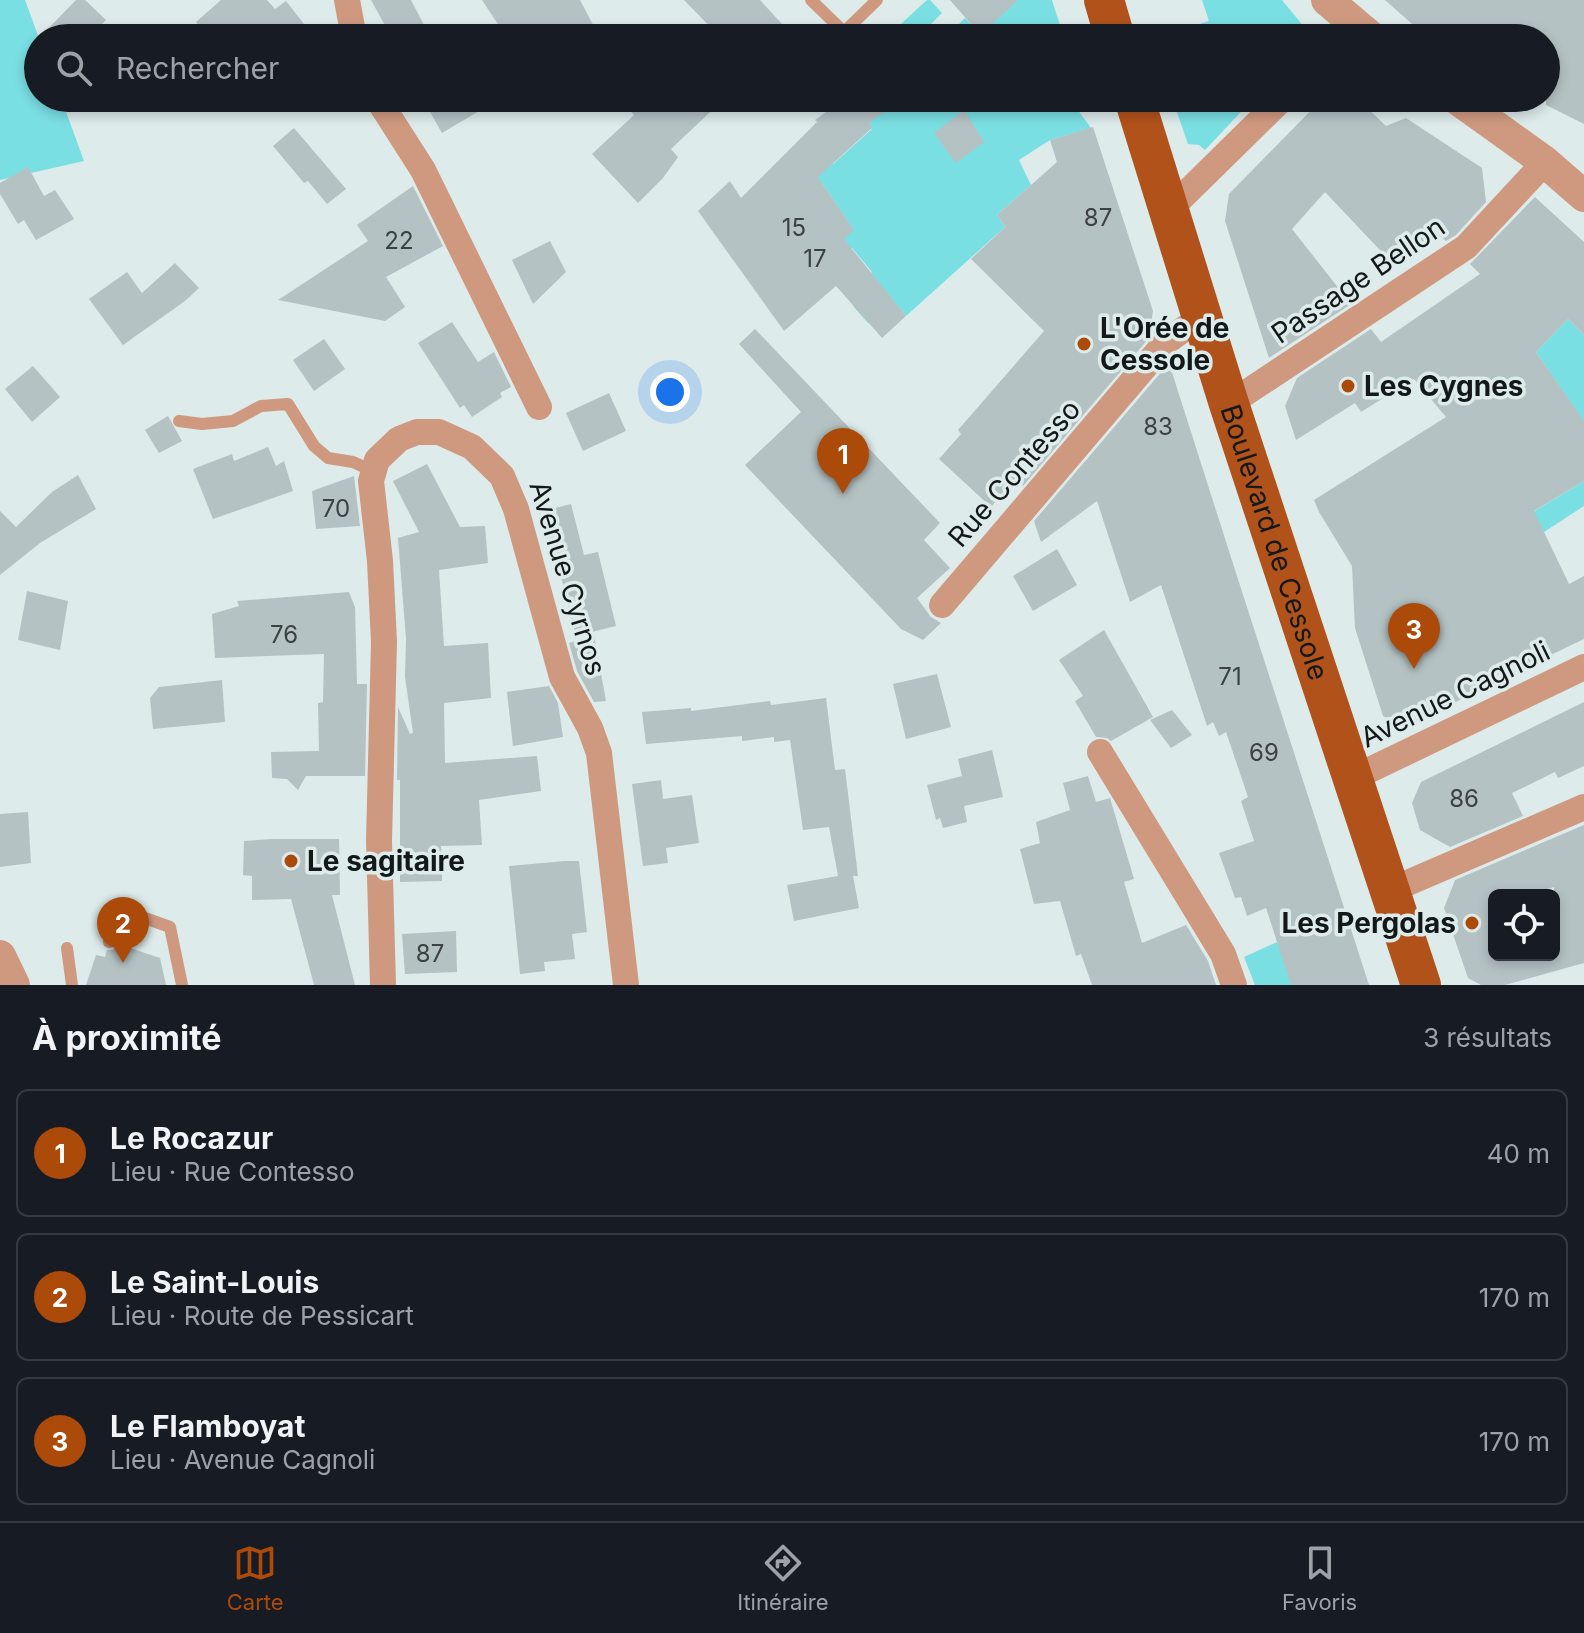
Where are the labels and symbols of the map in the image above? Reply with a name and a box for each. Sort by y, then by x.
house number: 87 [1084,203,1112,232]
street label: Passage Bellon [1265,209,1451,351]
house number: 15 [782,213,806,242]
house number: 22 [384,226,414,255]
house number: 17 [803,244,827,273]
place label: L'Orée de Cessole [1100,311,1229,377]
marker: L'Orée de Cessole [1075,335,1093,353]
place label: Les Cygnes [1364,369,1524,403]
your location [650,372,690,412]
marker: Les Cygnes [1339,377,1357,395]
street label: Rue Contesso [941,392,1087,554]
street label: Boulevard de Cessole [1213,400,1336,684]
house number: 83 [1143,412,1173,441]
pin: 1 [817,428,869,494]
street label: Avenue Cyrnos [522,477,614,679]
house number: 70 [322,494,350,523]
pin: 3 [1388,603,1440,669]
house number: 76 [270,620,298,649]
street label: Avenue Cagnoli [1355,633,1555,755]
house number: 71 [1218,662,1242,691]
house number: 69 [1249,738,1279,767]
house number: 86 [1449,784,1479,813]
place label: Le sagitaire [307,844,465,878]
marker: Le sagitaire [282,852,300,870]
pin: 2 [97,897,149,963]
place label: Les Pergolas [1281,906,1456,940]
marker: Les Pergolas [1463,914,1481,932]
house number: 87 [416,939,444,968]

